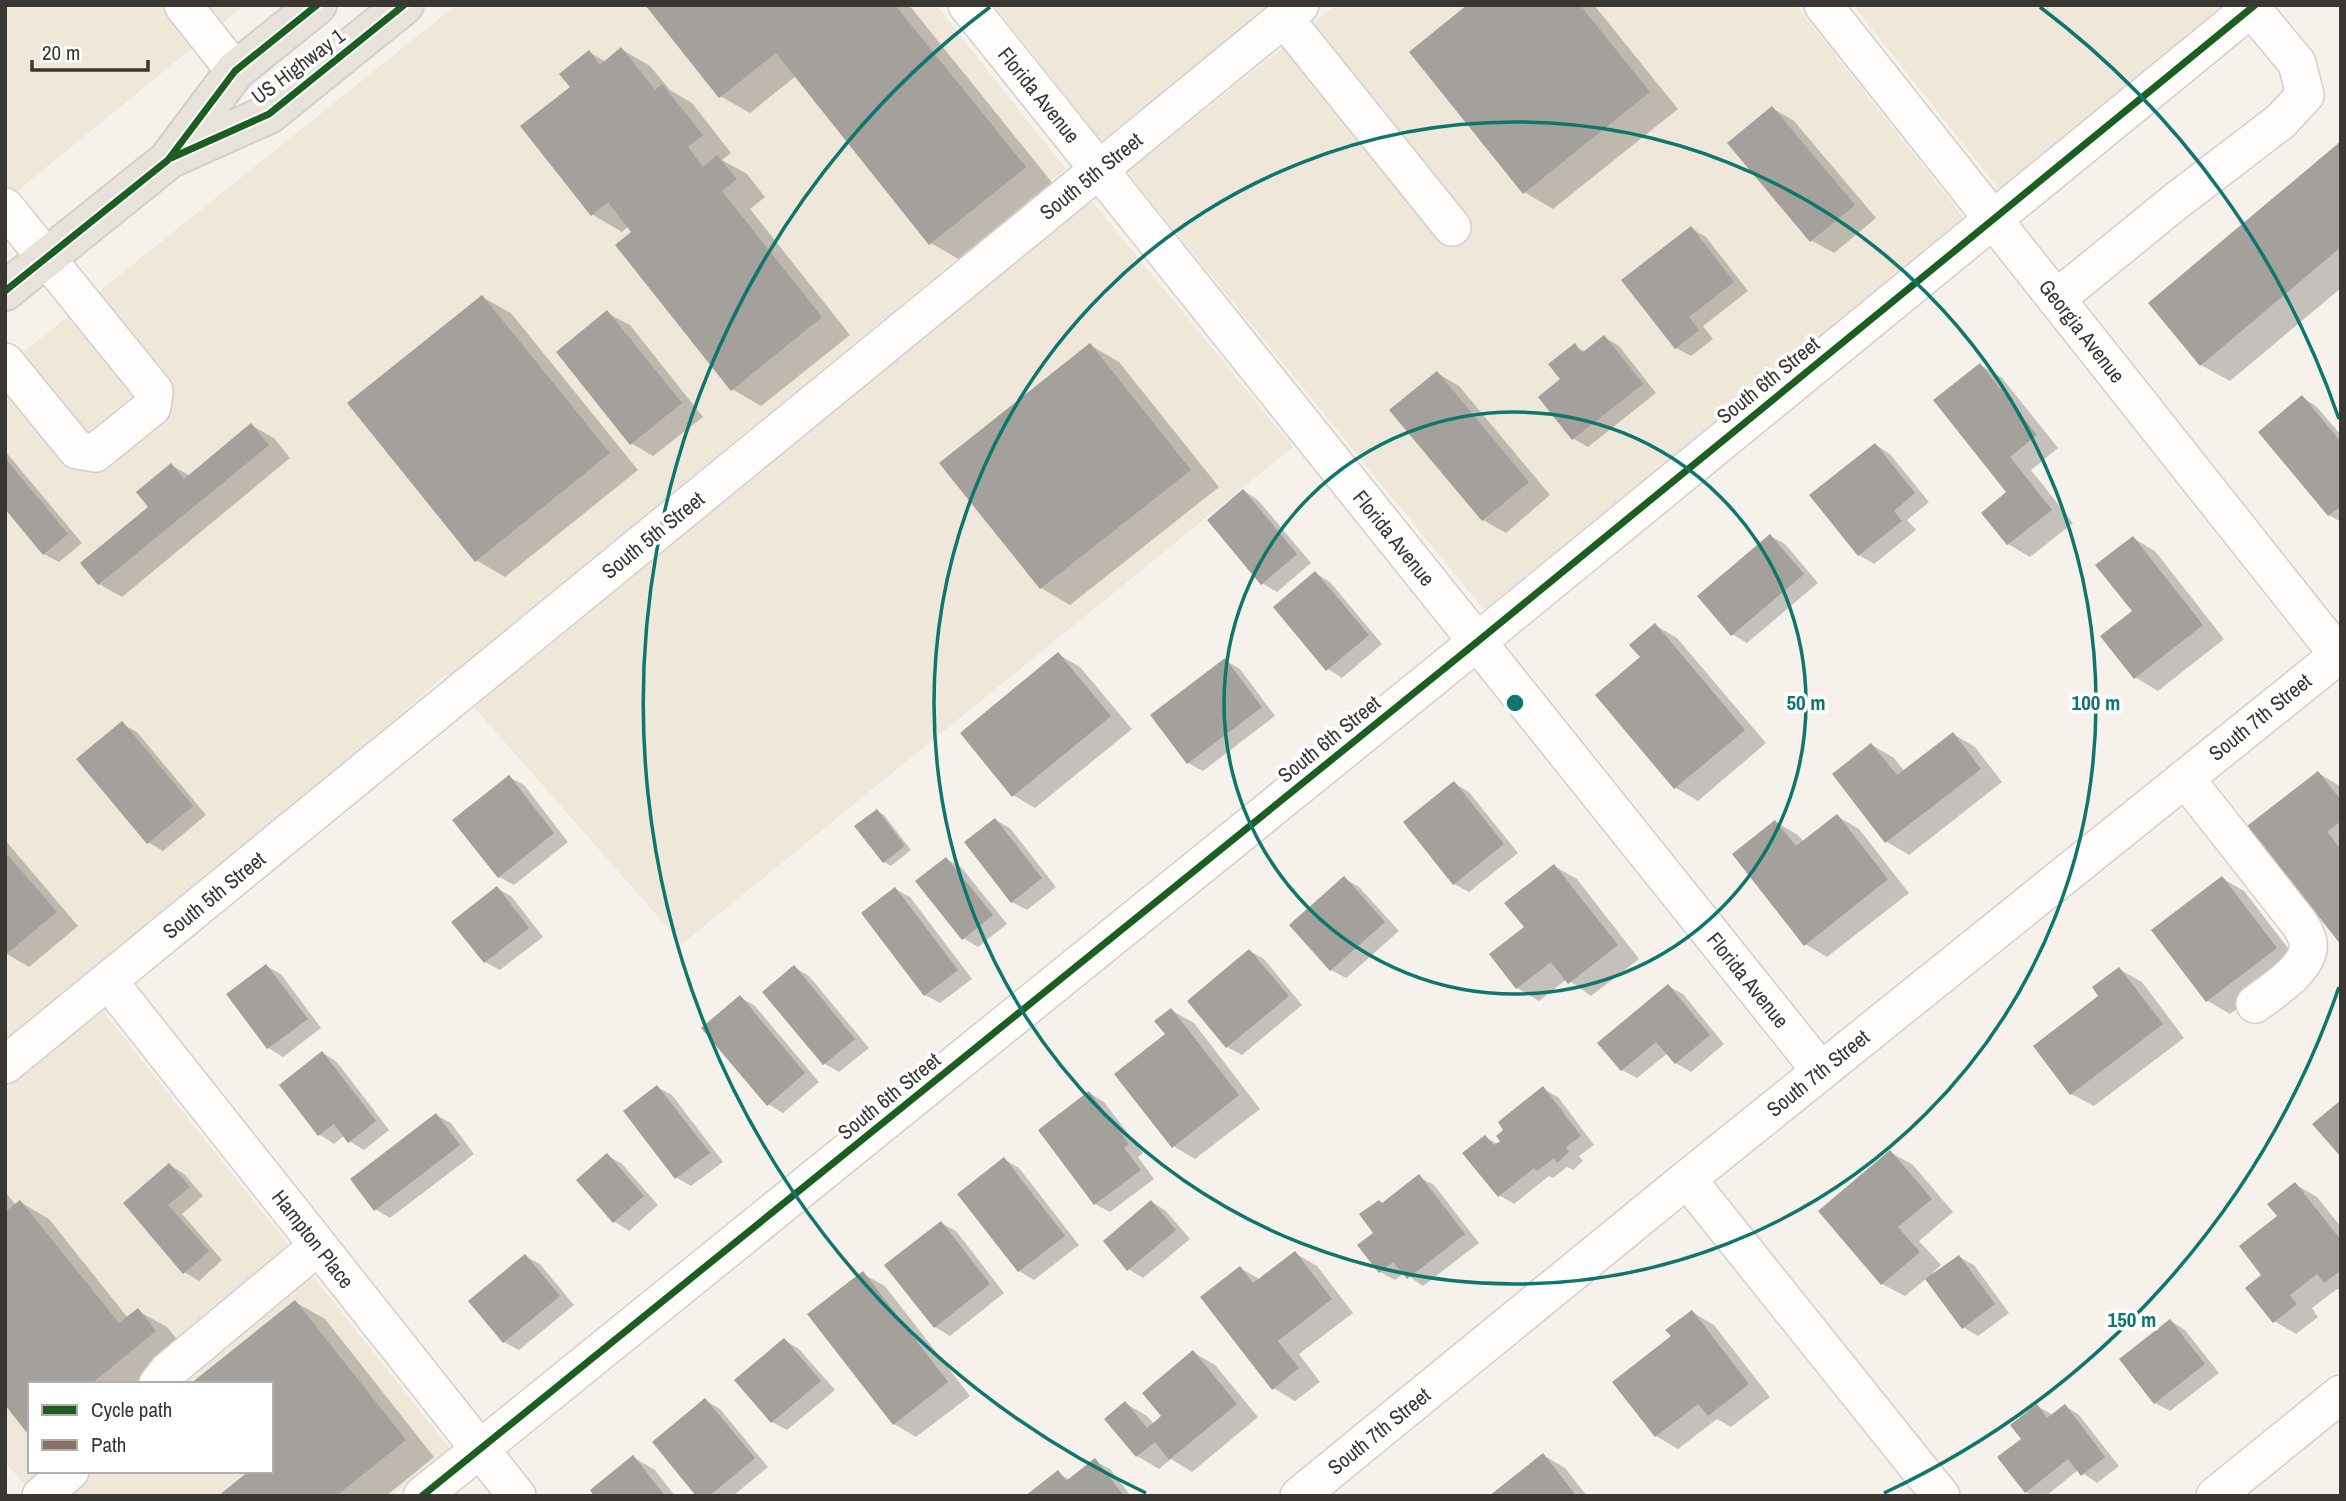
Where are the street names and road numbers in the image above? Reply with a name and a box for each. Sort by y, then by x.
street label: US Highway 1 [245,21,351,111]
street label: Florida Avenue [991,41,1087,149]
street label: South 5th Street [1034,125,1149,226]
street label: Georgia Avenue [2032,273,2132,389]
street label: South 6th Street [1711,329,1826,430]
street label: South 5th Street [596,484,711,585]
street label: Florida Avenue [1346,484,1442,592]
street label: South 7th Street [2203,666,2318,767]
street label: South 6th Street [1272,688,1387,789]
street label: South 5th Street [157,844,272,945]
street label: Florida Avenue [1700,926,1796,1034]
street label: South 7th Street [1761,1022,1876,1123]
street label: South 6th Street [832,1045,947,1146]
street label: Hampton Place [265,1184,361,1294]
street label: South 7th Street [1322,1380,1437,1481]

